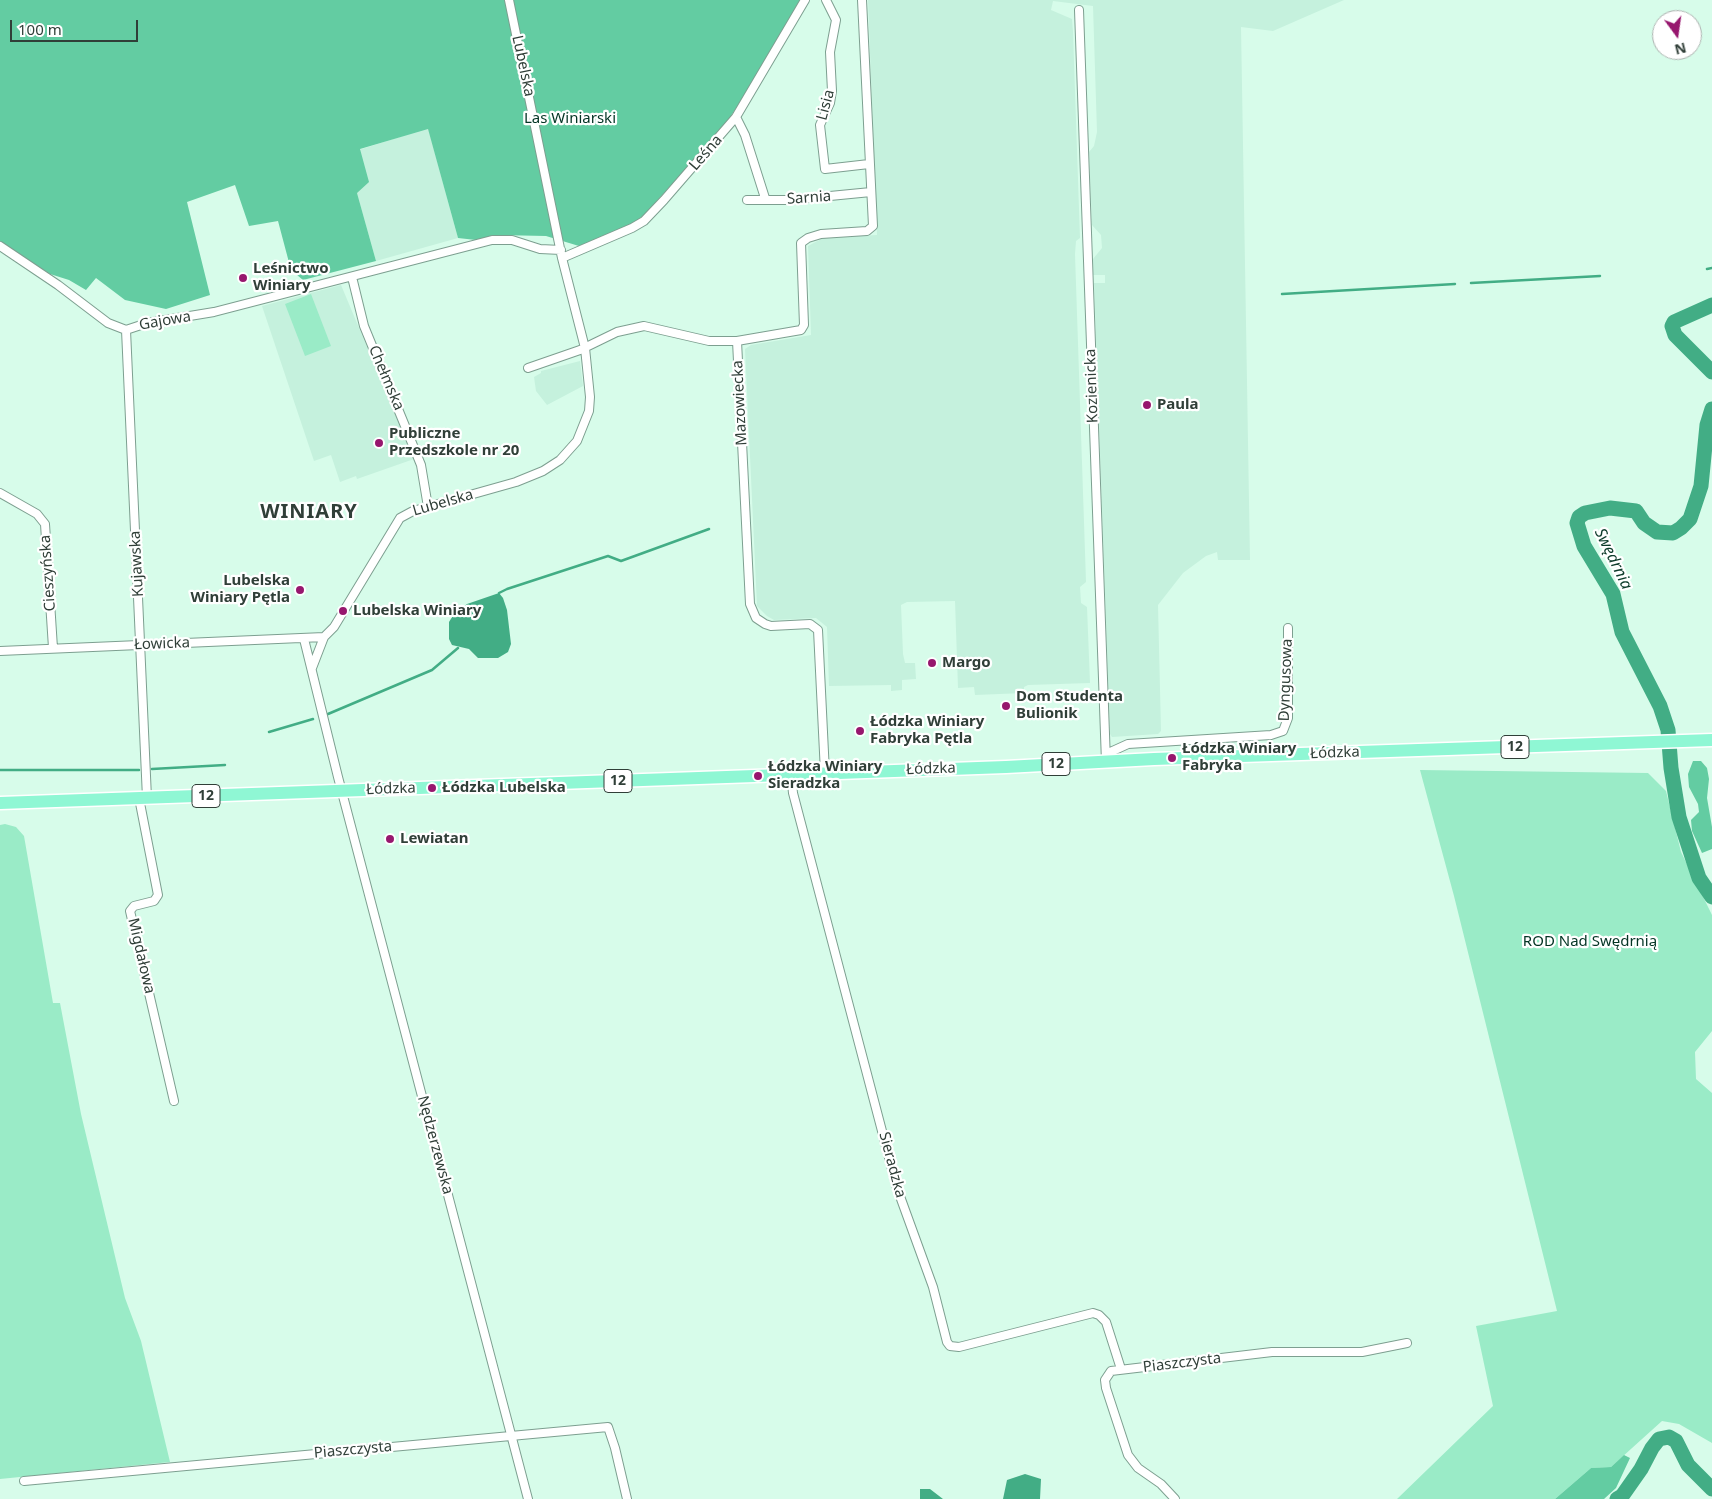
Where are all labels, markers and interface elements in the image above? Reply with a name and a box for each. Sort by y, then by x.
scale bar [12,10,140,42]
north arrow [1652,10,1702,60]
text: 100 m [18,19,62,39]
street label: Lubelska [508,34,538,98]
text: N [1673,38,1688,60]
street label: Lisia [813,88,839,122]
park label: Las Winiarski [524,110,616,128]
street label: Leśna [686,132,726,174]
street label: Sarnia [786,187,832,209]
place label: Leśnictwo Winiary [253,260,329,295]
marker: Leśnictwo Winiary [237,272,249,284]
street label: Gajowa [138,308,192,334]
street label: Chełmska [364,343,408,413]
street label: Kozienicka [1082,349,1102,423]
street label: Mazowiecka [729,360,751,446]
place label: Paula [1157,396,1199,414]
marker: Paula [1141,399,1153,411]
place label: Publiczne Przedszkole nr 20 [389,425,519,460]
marker: Publiczne Przedszkole nr 20 [373,437,385,449]
street label: Lubelska [411,486,475,520]
district label: WINIARY [259,500,359,524]
water label: Swędrnia [1590,525,1636,593]
street label: Kujawska [126,530,148,598]
street label: Cieszyńska [36,534,60,612]
place label: Lubelska Winiary Pętla [190,572,290,607]
marker: Lubelska Winiary Pętla [294,584,306,596]
place label: Lubelska Winiary [353,602,481,620]
marker: Lubelska Winiary [337,605,349,617]
street label: Łowicka [134,634,190,654]
street label: Dyngusowa [1276,638,1296,722]
place label: Margo [942,654,991,672]
marker: Margo [926,657,938,669]
place label: Dom Studenta Bulionik [1016,688,1123,723]
marker: Dom Studenta Bulionik [1000,700,1012,712]
place label: Łódzka Winiary Fabryka Pętla [870,713,984,748]
marker: Łódzka Winiary Fabryka Pętla [854,725,866,737]
road number: 12 [1501,736,1529,759]
place label: Łódzka Winiary Fabryka [1182,740,1296,775]
street label: Łódzka [1310,743,1360,763]
road number: 12 [1042,752,1070,776]
marker: Łódzka Winiary Fabryka [1166,752,1178,764]
place label: Łódzka Winiary Sieradzka [768,758,882,793]
street label: Łódzka [906,759,956,779]
road number: 12 [604,769,632,792]
marker: Łódzka Winiary Sieradzka [752,770,764,782]
street label: Łódzka [366,779,416,799]
place label: Łódzka Lubelska [442,779,566,797]
marker: Łódzka Lubelska [426,782,438,794]
road number: 12 [192,784,220,808]
place label: Lewiatan [400,830,469,848]
marker: Lewiatan [384,833,396,845]
street label: Migdałowa [124,916,158,996]
park label: ROD Nad Swędrnią [1523,933,1657,951]
street label: Nędzerzewska [413,1094,457,1196]
street label: Sieradzka [875,1130,909,1200]
street label: Piaszczysta [1142,1349,1222,1377]
street label: Piaszczysta [313,1438,393,1462]

